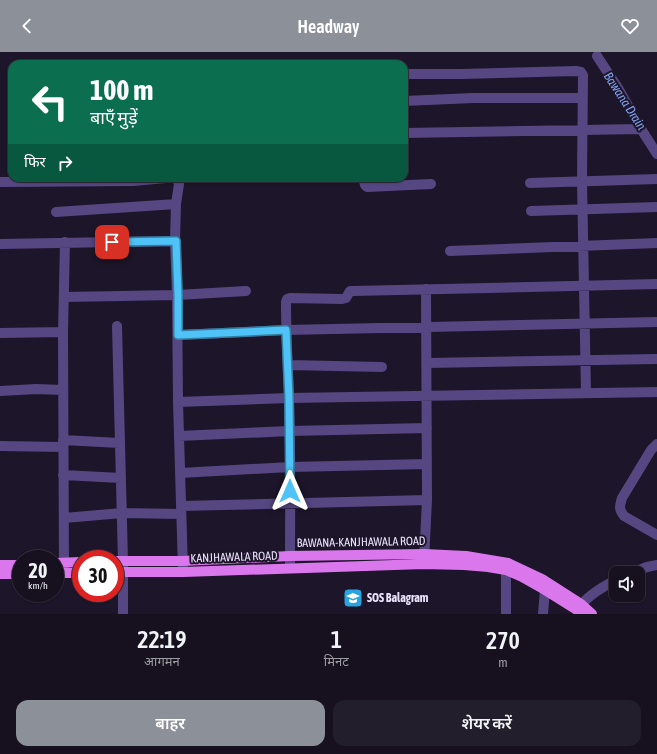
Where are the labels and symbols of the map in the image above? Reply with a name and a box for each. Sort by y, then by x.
water label: Bawana Drain [601,69,650,133]
pin [95,225,129,259]
position arrow [269,470,311,512]
street label: BAWANA-KANJHAWALA ROAD [296,534,426,550]
street label: KANJHAWALA ROAD [190,548,278,566]
speed limit sign: 30 [72,550,124,602]
school or university icon: SOS Balagram [342,587,364,609]
place label: SOS Balagram [367,591,429,605]

